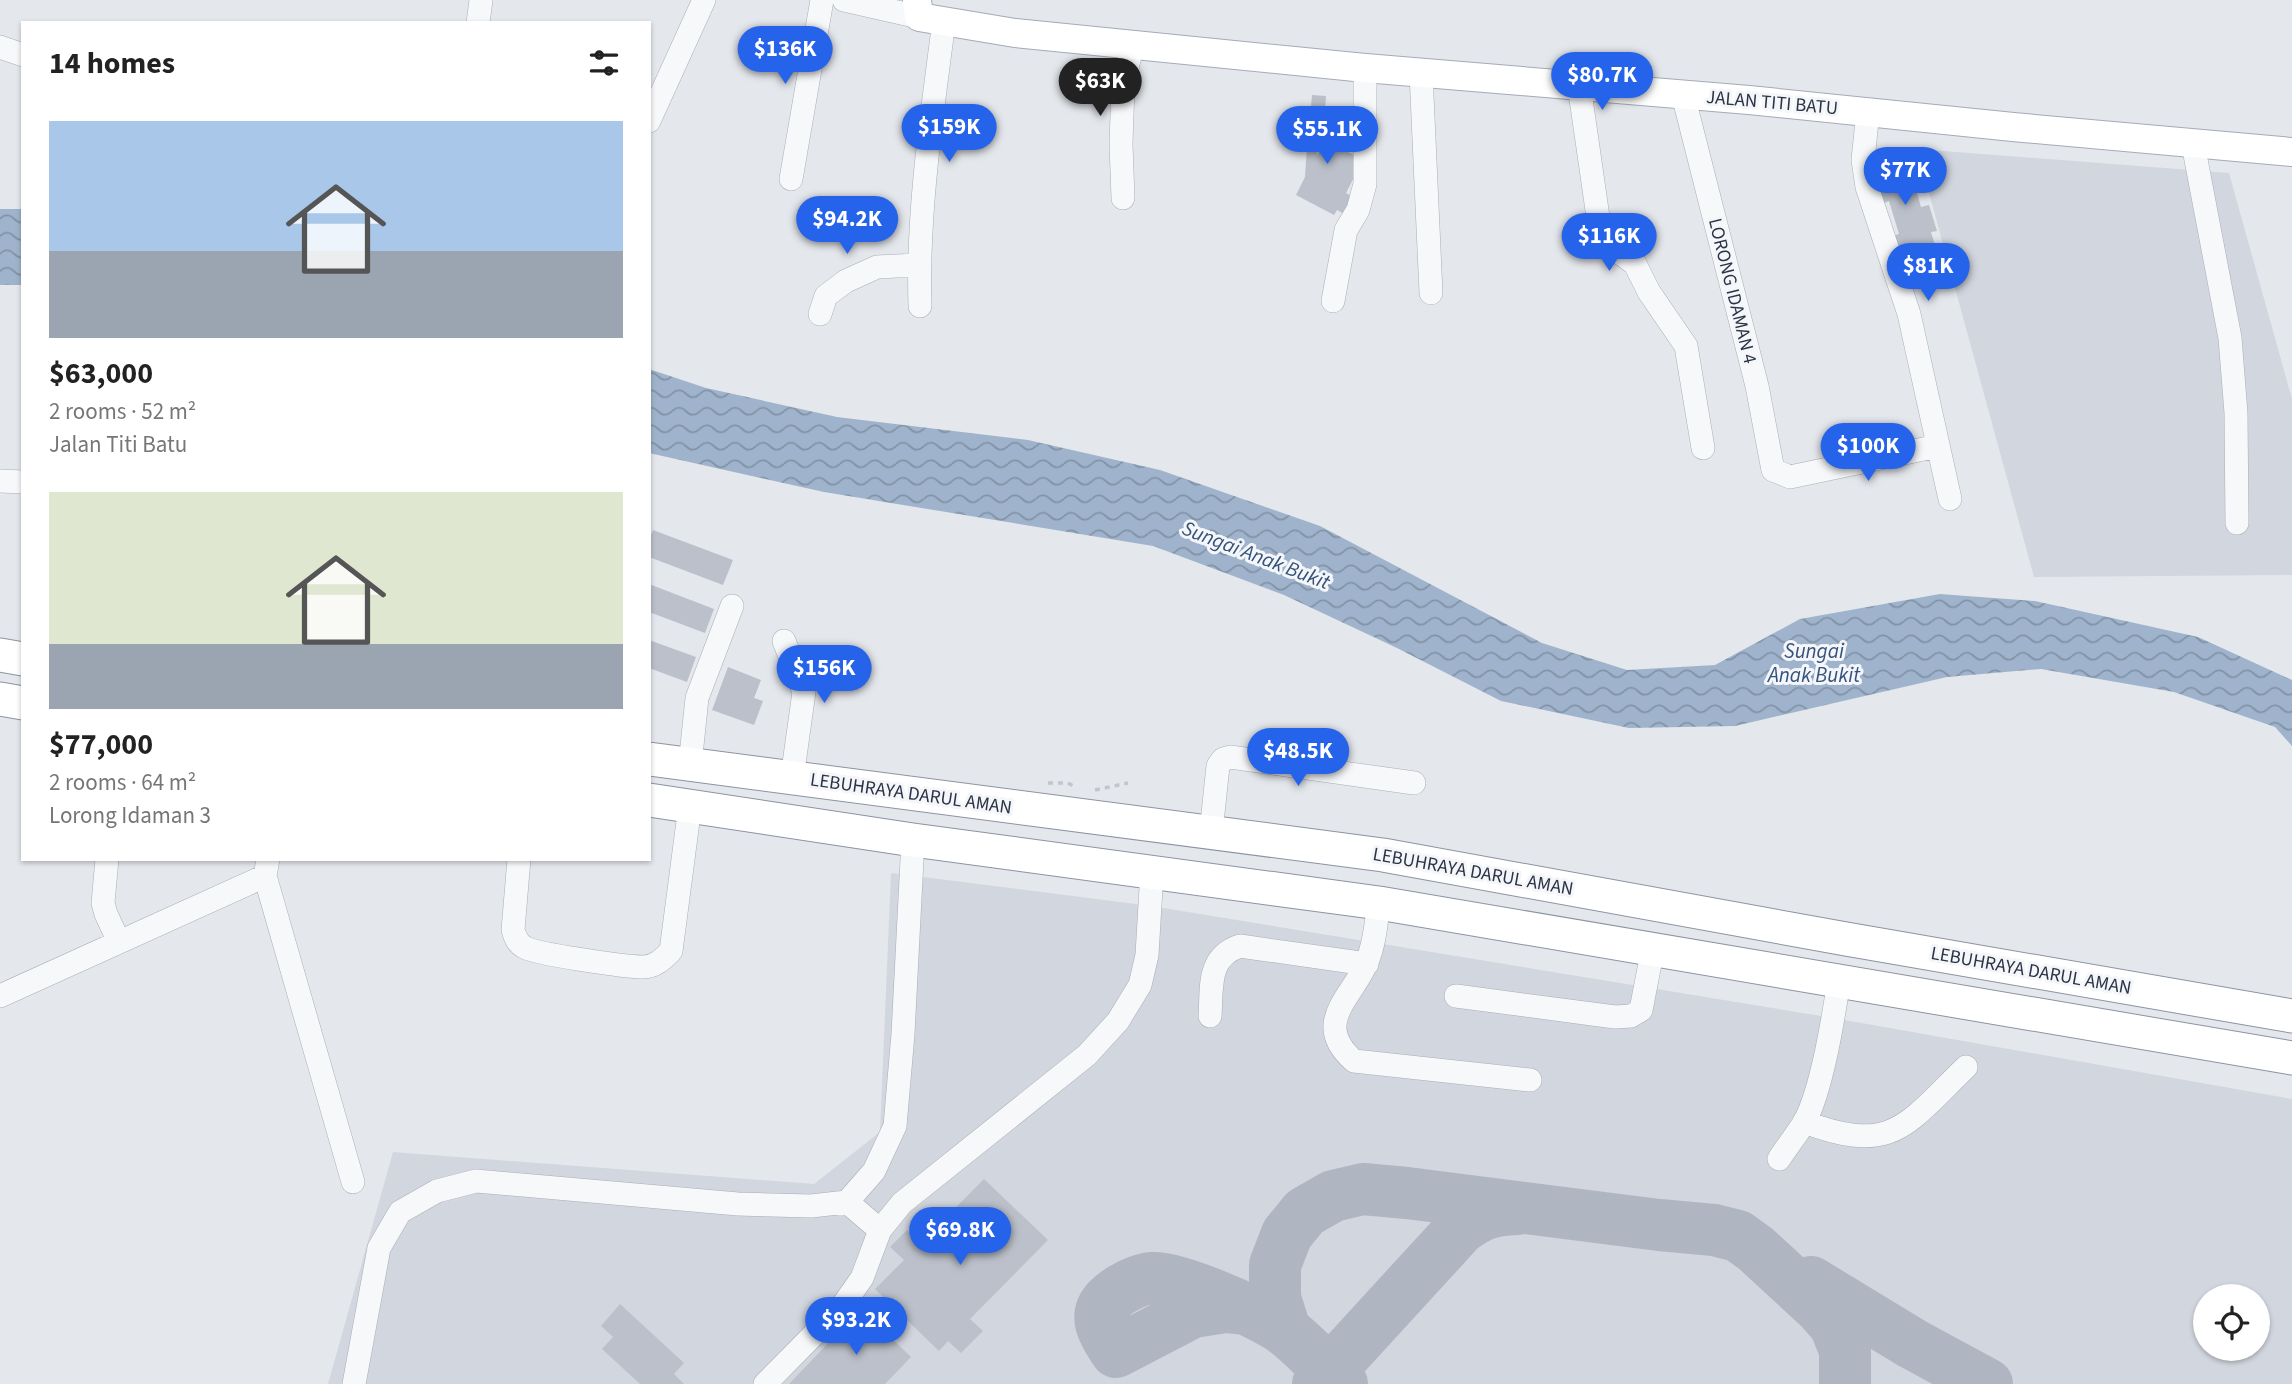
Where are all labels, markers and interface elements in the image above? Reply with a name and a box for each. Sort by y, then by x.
pin: $136K [736,27,834,86]
text: $136K [754,32,816,65]
text: 14 homes [49,42,175,85]
icon: filters [585,44,623,82]
pin: $80.7K [1545,52,1659,112]
pin: $63K [1059,58,1141,118]
text: $80.7K [1567,58,1637,91]
text: $63K [1075,64,1125,97]
street label: JALAN TITI BATU [1705,84,1839,122]
pin: $159K [900,104,998,164]
pin: $55.1K [1270,106,1384,166]
text: $159K [918,110,980,143]
text: $55.1K [1292,112,1362,145]
pin: $77K [1864,148,1946,207]
text: $77K [1880,153,1930,186]
icon: home [273,166,399,292]
pin: $94.2K [790,196,904,256]
text: $94.2K [812,202,882,235]
pin: $116K [1560,214,1658,273]
street label: LORONG IDAMAN 4 [1701,215,1763,367]
text: $116K [1578,219,1640,252]
pin: $81K [1887,244,1969,303]
text: $81K [1903,249,1953,282]
text: $63,000 [49,352,153,395]
text: 2 rooms · 52 m² [49,395,196,428]
pin: $100K [1819,424,1917,483]
text: Jalan Titi Batu [49,428,187,461]
text: $100K [1837,429,1899,462]
water label: Sungai Anak Bukit [1178,513,1335,597]
icon: home [273,537,399,663]
water label: Sungai Anak Bukit [1766,636,1861,690]
pin: $156K [775,646,873,705]
text: $156K [793,651,855,684]
text: $77,000 [49,723,153,766]
pin: $48.5K [1241,728,1355,788]
text: $48.5K [1263,734,1333,767]
text: 2 rooms · 64 m² [49,766,196,799]
street label: LEBUHRAYA DARUL AMAN [808,766,1014,822]
text: Lorong Idaman 3 [49,799,211,832]
street label: LEBUHRAYA DARUL AMAN [1370,841,1576,903]
street label: LEBUHRAYA DARUL AMAN [1928,940,2134,1002]
pin: $69.8K [903,1208,1017,1267]
text: $69.8K [925,1213,995,1246]
map controls [2193,1284,2270,1361]
button: locate [2193,1284,2270,1361]
pin: $93.2K [799,1298,913,1357]
text: $93.2K [821,1303,891,1336]

